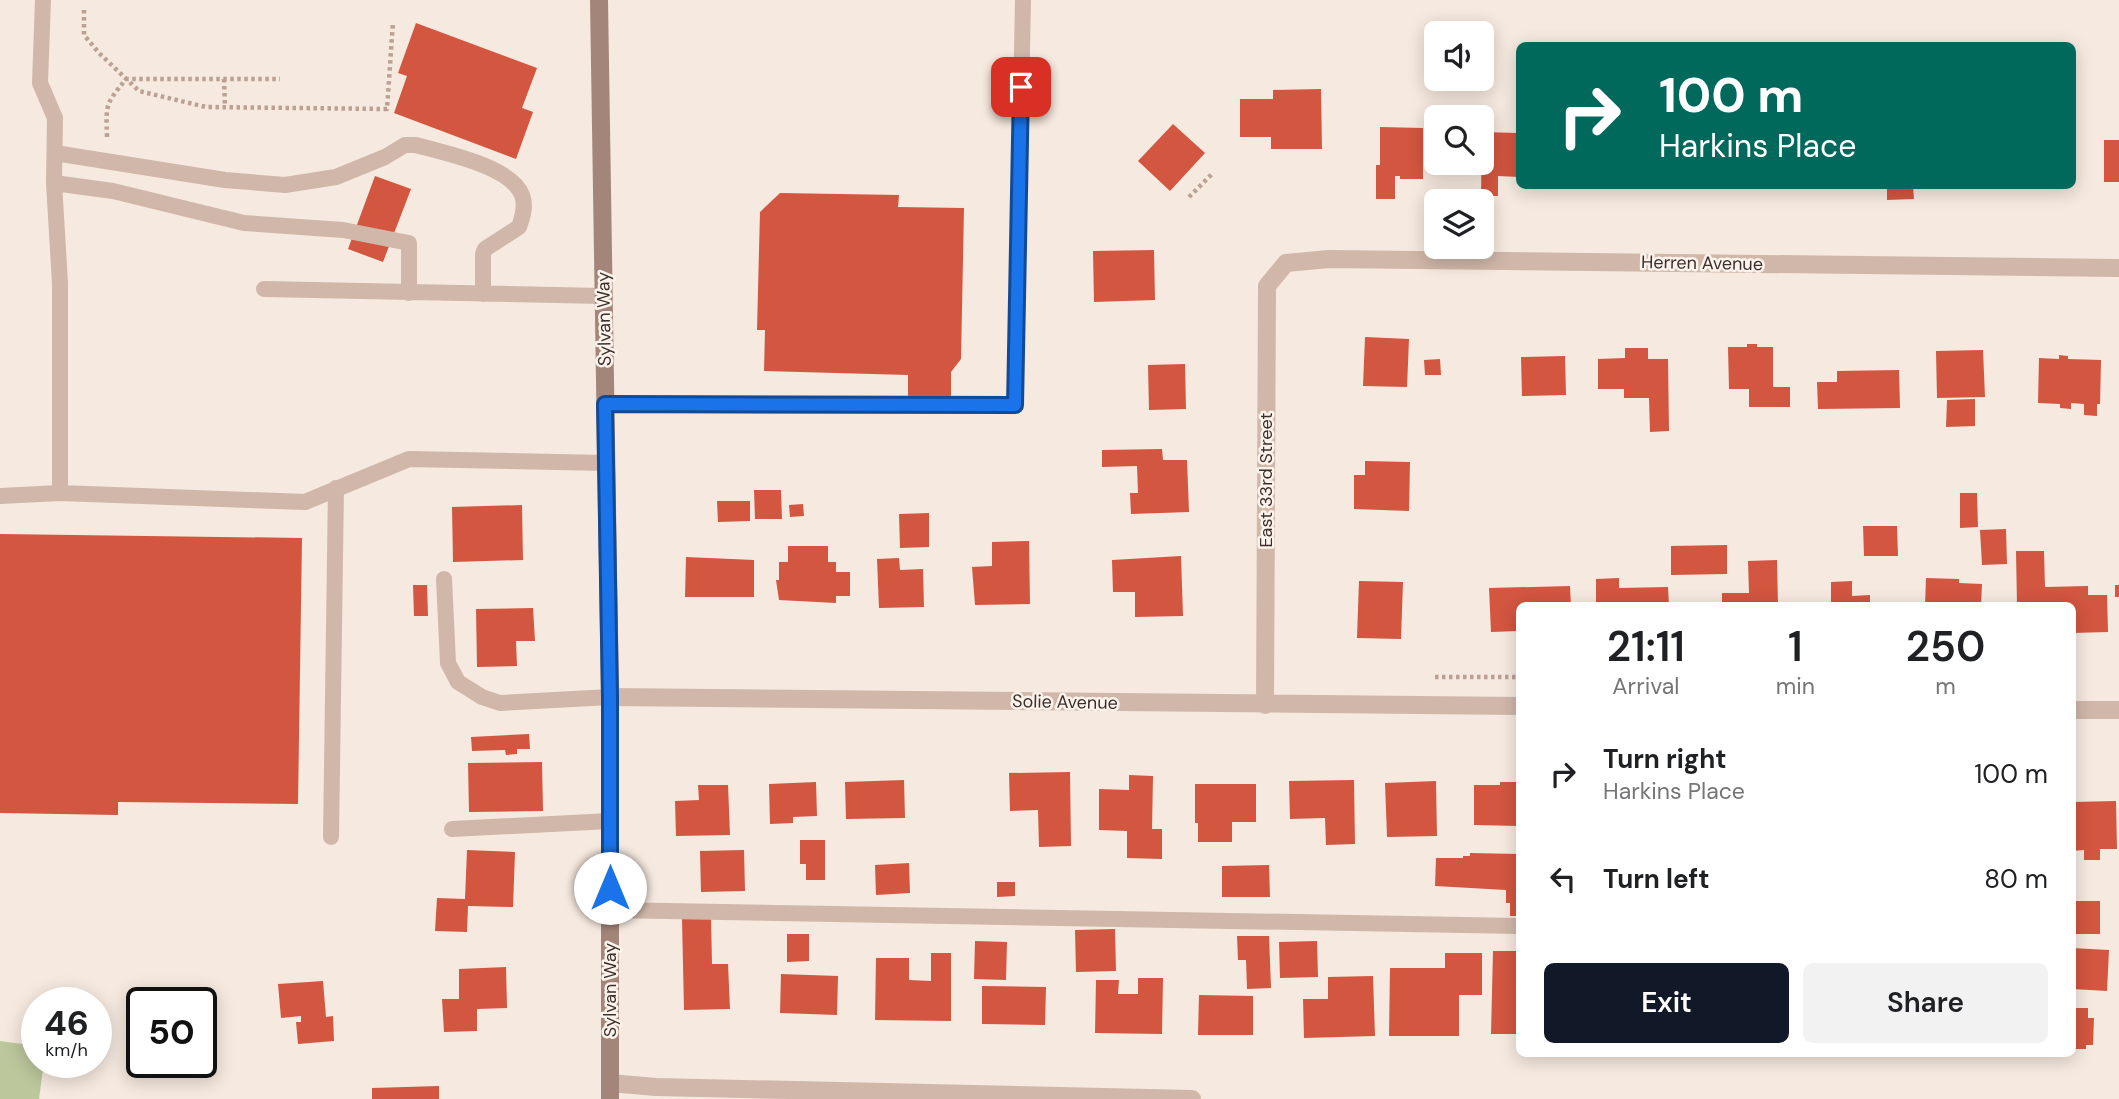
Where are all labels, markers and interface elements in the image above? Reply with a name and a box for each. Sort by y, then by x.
map controls [1424,21,1494,259]
button: sound [1424,21,1494,91]
pin [991,57,1051,117]
text: 100 m [1659,63,1803,127]
icon: arrive [1002,68,1040,106]
icon: right [1544,70,1635,161]
button: search [1424,105,1494,175]
text: Harkins Place [1659,125,1856,167]
button: layers [1424,189,1494,259]
street label: Herren Avenue [1641,250,1763,276]
street label: Sylvan Way [591,272,617,366]
street label: East 33rd Street [1254,412,1278,548]
text: 21:11 [1607,619,1685,674]
text: 1 [1788,619,1803,674]
text: 250 [1906,619,1985,674]
text: Arrival [1612,671,1679,701]
text: min [1776,671,1815,701]
text: m [1935,671,1956,701]
street label: Solie Avenue [1012,689,1118,715]
text: Turn right [1603,742,1727,776]
icon: right [1544,755,1582,793]
text: 100 m [1974,757,2048,791]
text: Harkins Place [1603,776,1745,806]
position arrow [573,851,647,925]
icon: left [1544,860,1582,898]
text: Turn left [1603,862,1710,896]
text: 80 m [1984,862,2048,896]
street label: Sylvan Way [598,943,622,1037]
button: Exit [1544,963,1789,1043]
button: Share [1803,963,2048,1043]
speed limit sign: 50 [126,987,217,1078]
text: 46 [44,1000,89,1046]
text: km/h [45,1038,88,1062]

